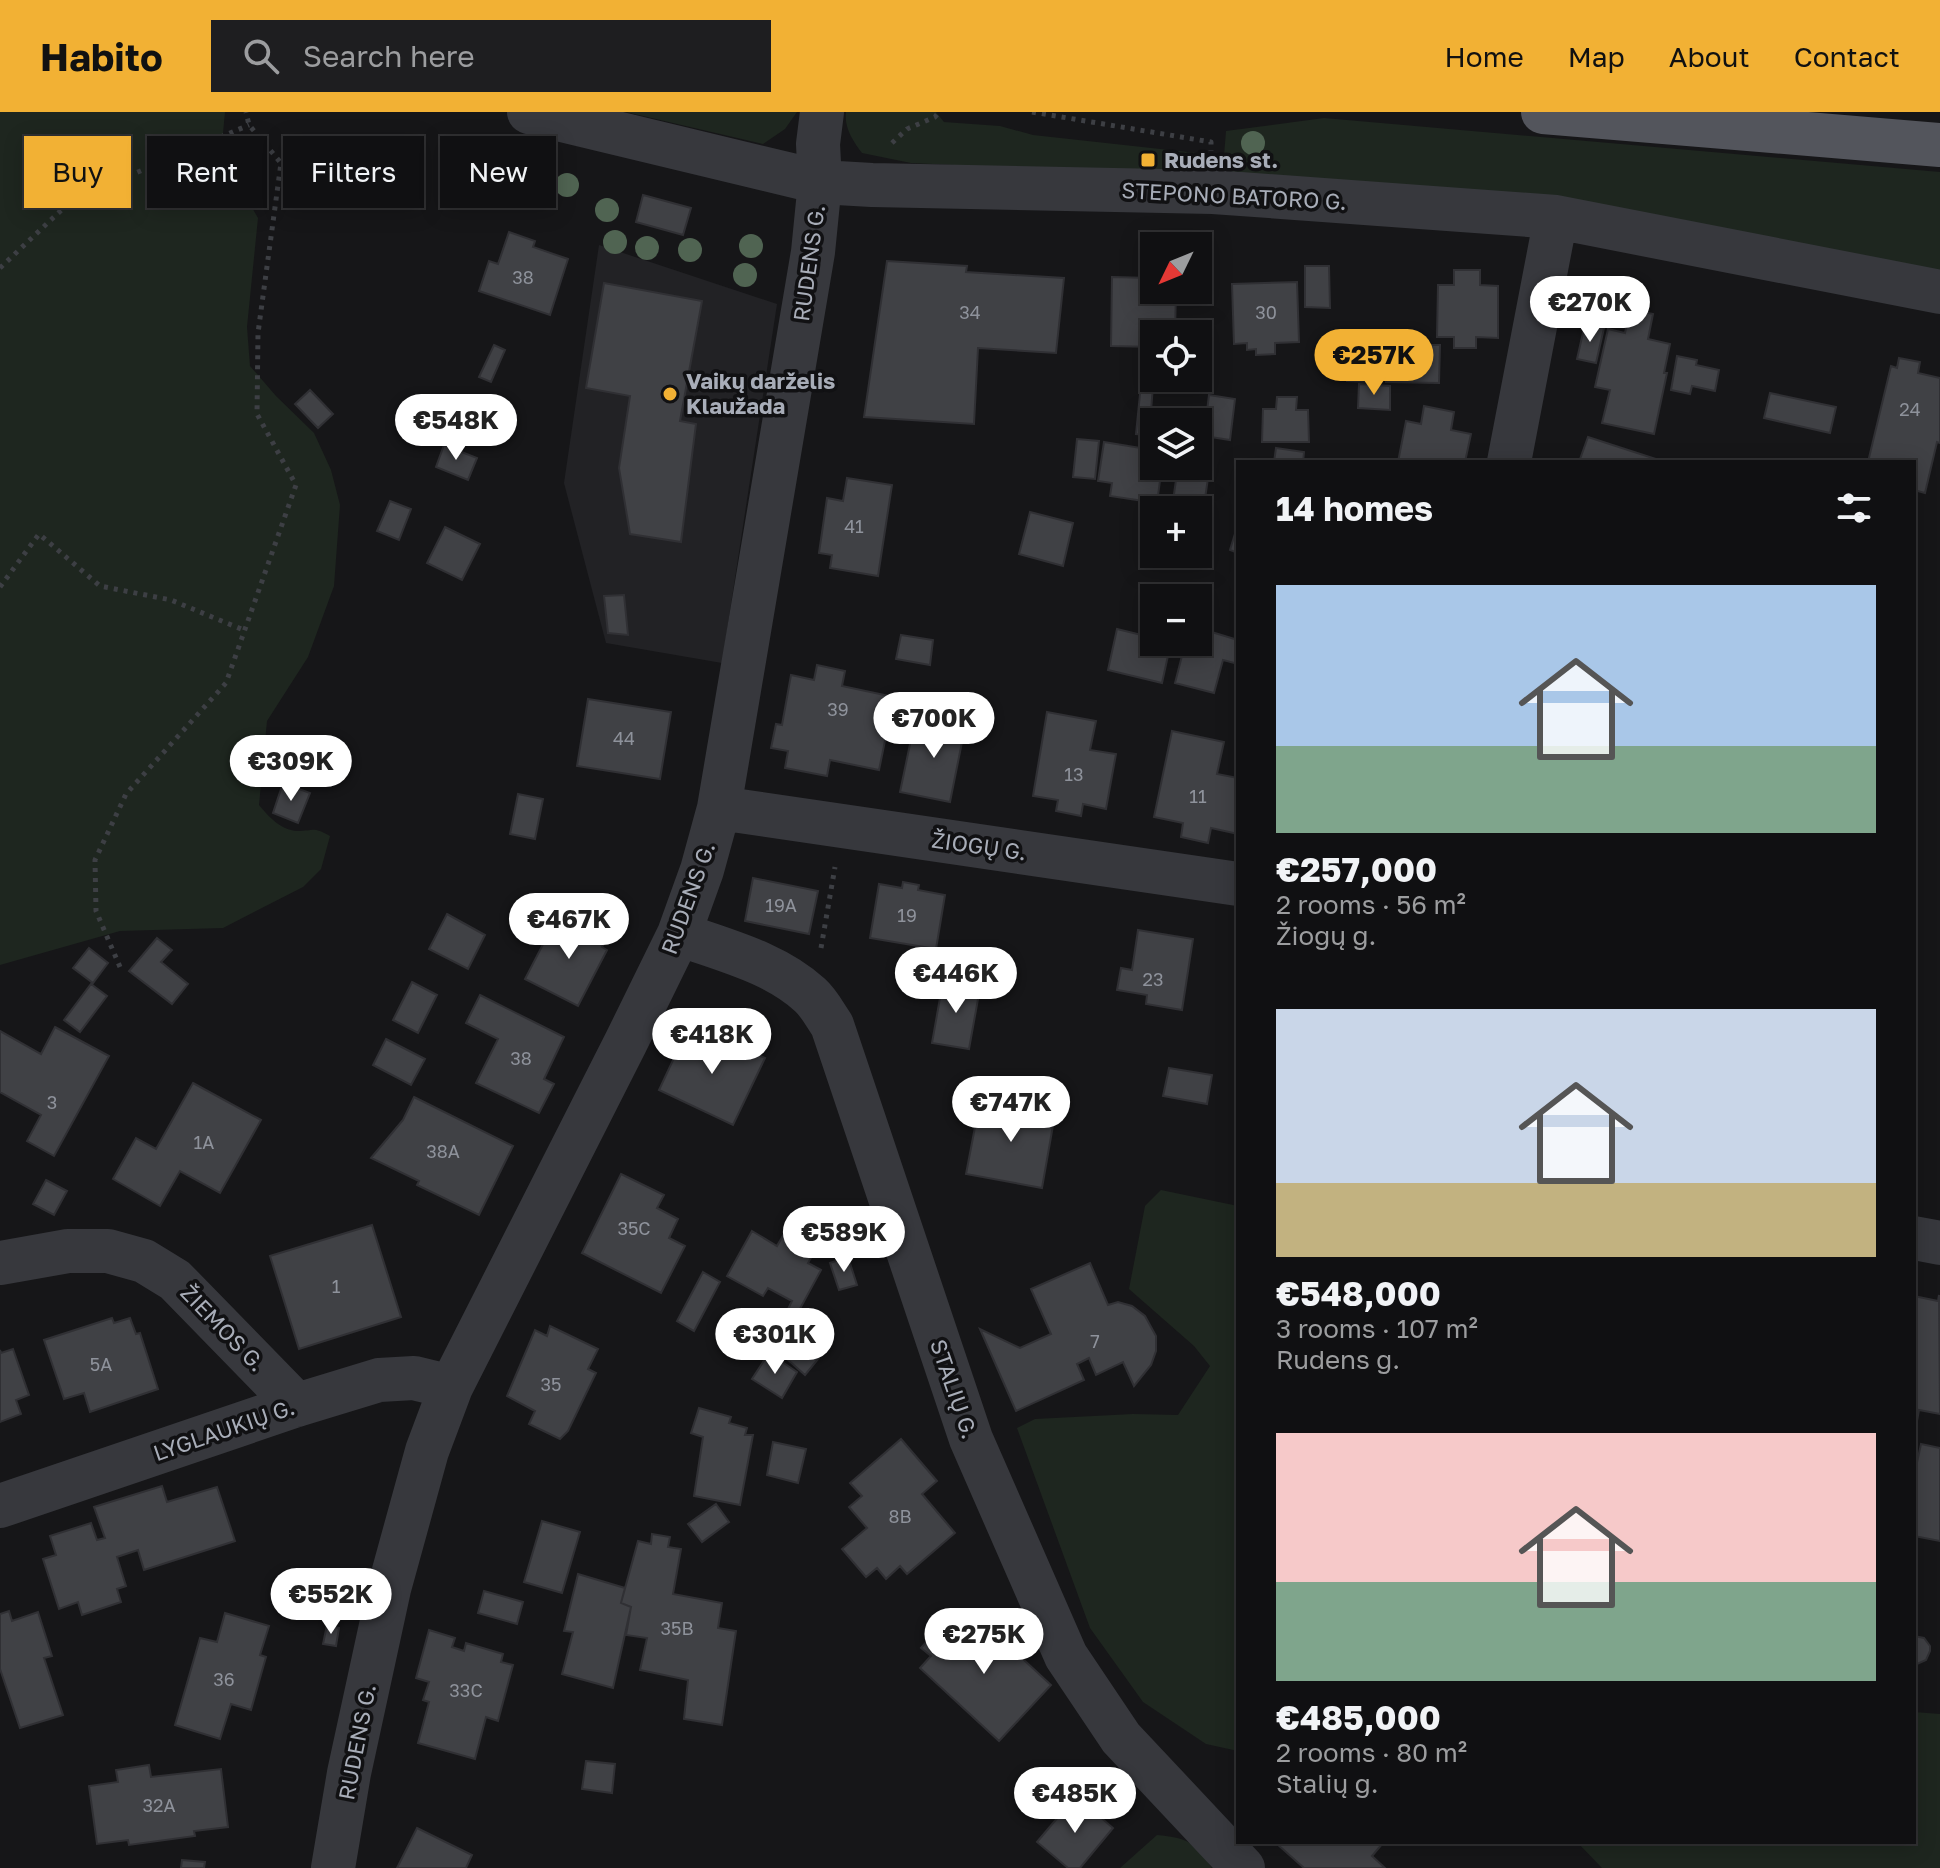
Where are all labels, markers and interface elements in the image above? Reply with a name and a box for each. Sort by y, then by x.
search box [211,20,771,92]
text: Habito [40,34,163,79]
icon: search [239,34,283,78]
text: Search here [303,38,475,74]
text: Home [1445,40,1524,73]
text: Map [1568,40,1625,73]
text: About [1669,40,1750,73]
text: Contact [1794,40,1900,73]
chip: Buy [24,136,131,208]
chip: Rent [147,136,267,208]
chip: Filters [283,136,424,208]
chip: New [440,136,556,208]
place label: Rudens st. [1164,146,1278,173]
marker: Rudens st. [1139,151,1157,169]
street label: STEPONO BATORO G. [1121,176,1347,215]
street label: RUDENS G. [787,203,830,323]
north arrow [1140,232,1212,304]
map controls [1140,232,1212,656]
house number: 38 [512,266,534,288]
pin: €270K [1534,276,1646,344]
text: €270K [1548,286,1632,317]
house number: 34 [959,301,981,323]
house number: 30 [1255,301,1277,323]
button: locate [1140,320,1212,392]
pin: €257K [1318,329,1430,397]
text: €257K [1332,339,1416,370]
place label: Vaikų darželis Klaužada [686,367,835,419]
marker: Vaikų darželis Klaužada [661,385,679,403]
pin: €548K [400,394,512,462]
house number: 24 [1899,398,1921,420]
text: €548K [413,404,499,435]
button: layers [1140,408,1212,480]
icon: filters [1832,486,1876,530]
text: 14 homes [1276,488,1433,528]
button: + [1140,496,1212,568]
house number: 41 [844,515,864,537]
button: − [1140,584,1212,656]
icon: home [1504,637,1648,781]
pin: €700K [878,692,990,760]
house number: 39 [827,698,849,720]
text: €700K [891,702,977,733]
house number: 44 [613,727,635,749]
pin: €309K [235,735,347,803]
text: €309K [248,745,334,776]
house number: 13 [1064,763,1084,785]
house number: 11 [1189,785,1207,807]
street label: ŽIOGŲ G. [930,826,1028,865]
street label: RUDENS G. [655,838,720,958]
text: €257,000 [1276,849,1437,889]
text: 2 rooms · 56 m² [1276,889,1466,920]
pin: €467K [513,893,625,961]
house number: 19A [765,894,797,916]
text: €467K [527,903,611,934]
house number: 19 [897,904,917,926]
text: Žiogų g. [1276,920,1376,951]
pin: €446K [900,947,1012,1015]
text: €446K [913,957,999,988]
house number: 23 [1143,968,1163,990]
pin: €418K [656,1008,768,1076]
text: €418K [670,1018,754,1049]
house number: 38 [510,1047,532,1069]
icon: home [1504,1061,1648,1205]
pin: €747K [955,1076,1067,1144]
text: €747K [970,1086,1052,1117]
house number: 3 [47,1091,57,1113]
house number: 1A [194,1131,214,1153]
house number: 38A [426,1140,460,1162]
pin: €589K [788,1206,900,1274]
text: €589K [801,1216,887,1247]
house number: 35C [617,1217,651,1239]
text: €548,000 [1276,1273,1441,1313]
house number: 1 [332,1275,341,1297]
street label: ŽIEMOS G. [175,1279,271,1377]
pin: €301K [719,1308,831,1376]
text: 3 rooms · 107 m² [1276,1313,1478,1344]
text: €301K [733,1318,817,1349]
house number: 7 [1090,1330,1100,1352]
street label: STALIŲ G. [925,1336,984,1442]
text: Rudens g. [1276,1344,1400,1375]
house number: 5A [90,1353,112,1375]
house number: 35 [541,1373,561,1395]
street label: LYGLAUKIŲ G. [150,1393,298,1466]
icon: home [1504,1485,1648,1629]
house number: 8B [888,1505,912,1527]
pin: €552K [275,1568,387,1636]
text: €552K [289,1578,373,1609]
pin: €275K [928,1608,1040,1676]
house number: 35B [660,1617,694,1639]
text: €275K [942,1618,1026,1649]
house number: 36 [213,1668,235,1690]
house number: 33C [449,1679,483,1701]
street label: RUDENS G. [332,1682,381,1802]
text: €485,000 [1276,1697,1441,1737]
text: 2 rooms · 80 m² [1276,1737,1467,1768]
pin: €485K [1019,1767,1131,1835]
text: Stalių g. [1276,1768,1379,1799]
text: €485K [1032,1777,1118,1808]
house number: 32A [142,1794,176,1816]

